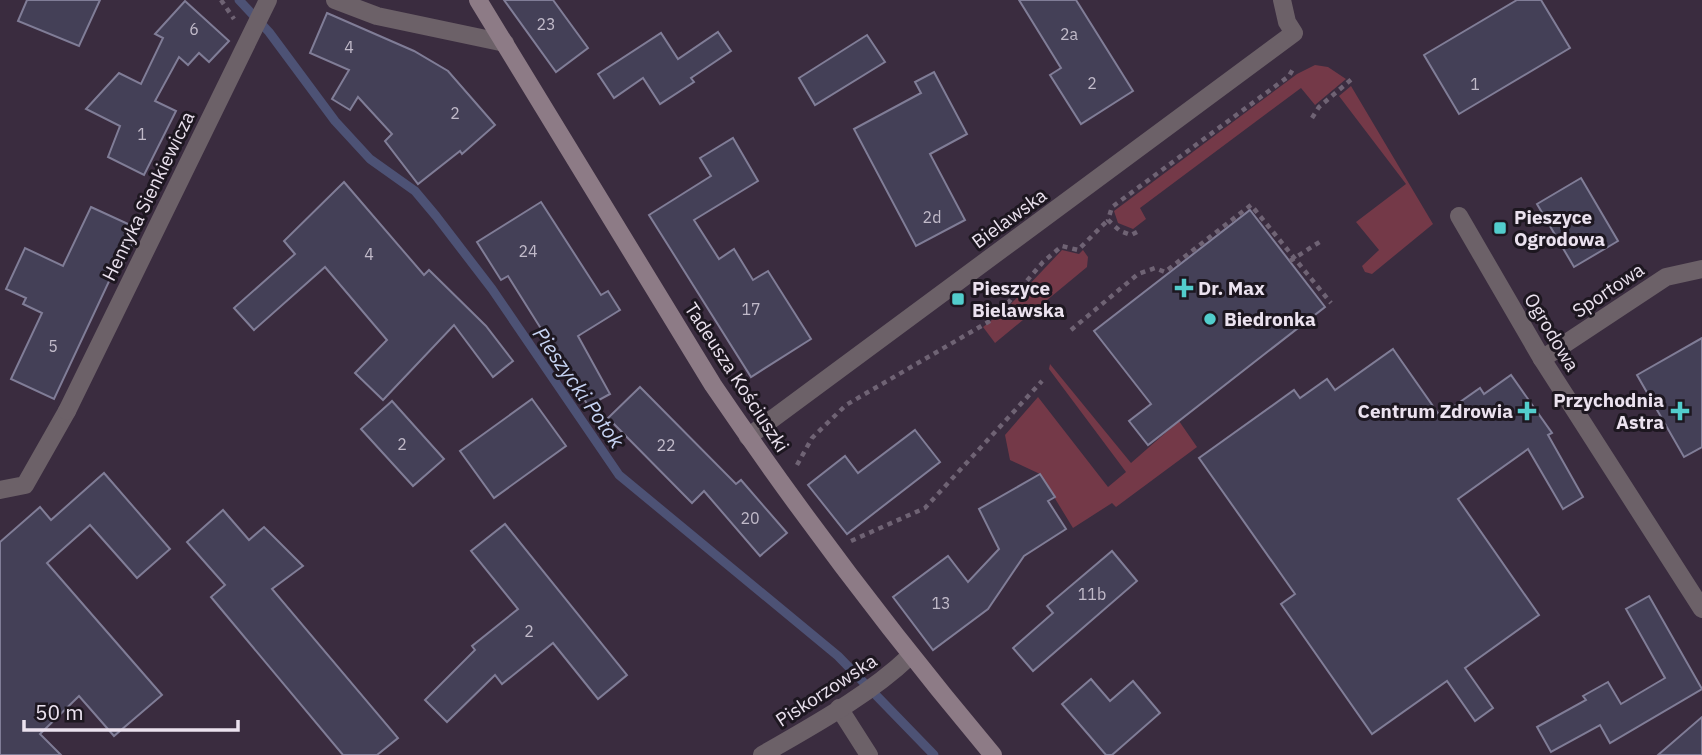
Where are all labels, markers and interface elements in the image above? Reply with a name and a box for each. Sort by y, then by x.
house number: 23 [536,14,556,34]
house number: 6 [189,19,199,39]
house number: 2a [1060,24,1079,44]
house number: 4 [344,37,354,57]
house number: 2 [1087,73,1097,93]
house number: 1 [1470,74,1480,94]
house number: 2 [450,103,460,123]
street label: Henryka Sienkiewicza [96,107,200,285]
house number: 1 [137,124,147,144]
street label: Bielawska [967,183,1051,253]
place label: Pieszyce Ogrodowa [1514,205,1605,251]
house number: 2d [923,207,941,227]
marker: Pieszyce Ogrodowa [1492,220,1508,236]
house number: 24 [518,241,538,261]
house number: 4 [364,244,374,264]
street label: Sportowa [1568,257,1648,323]
place label: Pieszyce Bielawska [972,276,1065,322]
place label: Dr. Max [1198,276,1265,300]
marker: Dr. Max [1176,280,1192,296]
street label: Ogrodowa [1519,288,1585,376]
marker: Pieszyce Bielawska [950,291,966,307]
street label: Tadeusza Kościuszki [680,298,794,456]
house number: 17 [741,299,761,319]
place label: Biedronka [1224,307,1316,331]
marker: Biedronka [1202,311,1218,327]
water label: Pieszycki Potok [527,321,632,454]
house number: 5 [48,336,58,356]
place label: Przychodnia Astra [1553,388,1664,434]
place label: Centrum Zdrowia [1358,399,1513,423]
marker: Przychodnia Astra [1670,401,1690,421]
marker: Centrum Zdrowia [1519,403,1535,419]
house number: 2 [397,434,407,454]
house number: 22 [656,435,676,455]
house number: 20 [740,508,760,528]
house number: 11b [1078,584,1106,604]
house number: 13 [931,593,951,613]
house number: 2 [524,621,534,641]
street label: Piskorzowska [771,648,881,732]
scale bar [24,688,238,732]
text: 50 m [35,698,84,726]

